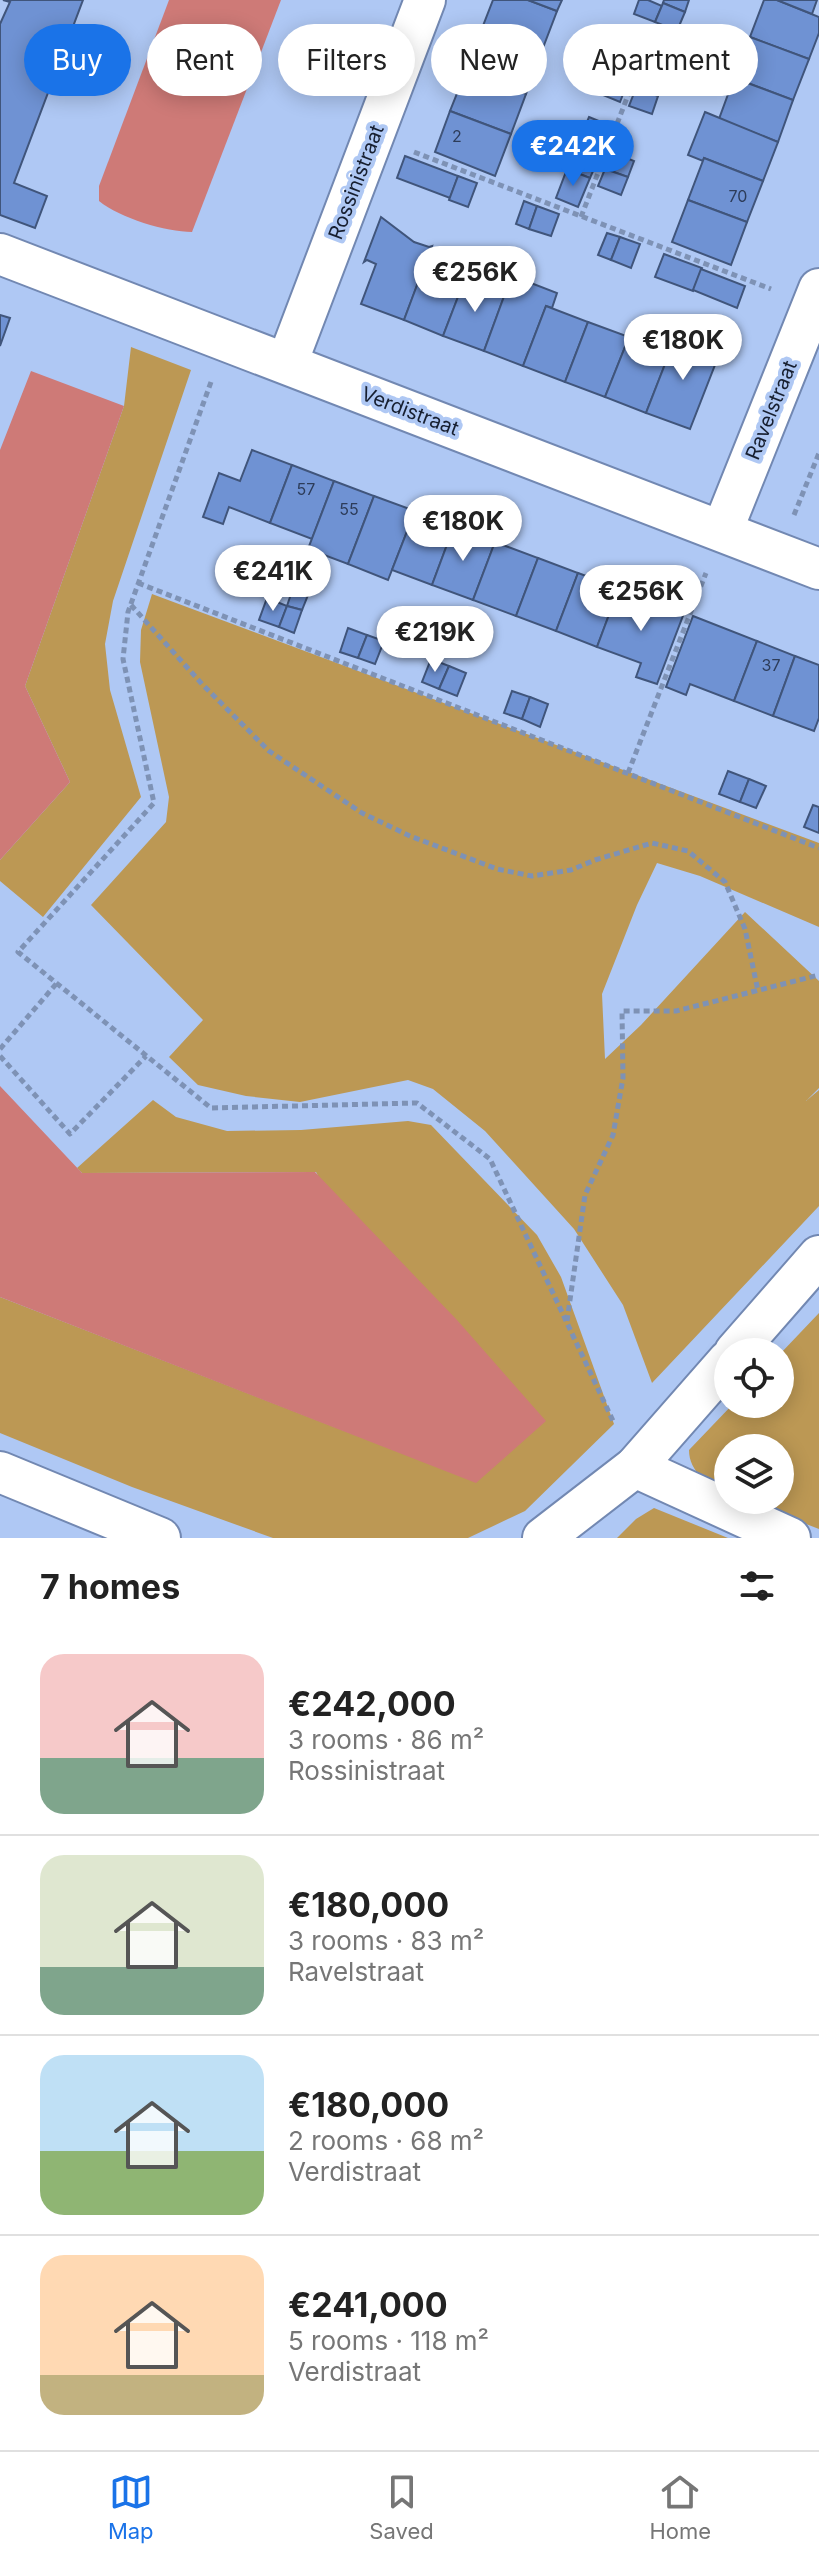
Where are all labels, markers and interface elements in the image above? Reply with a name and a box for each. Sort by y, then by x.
chip: Buy [24,24,131,96]
chip: Rent [147,24,262,96]
chip: Filters [278,24,415,96]
chip: New [431,24,547,96]
chip: Apartment [563,24,758,96]
pin: €242K [517,120,629,188]
street label: Rossinistraat [323,121,389,243]
house number: 2 [452,126,462,146]
text: €242K [530,130,616,161]
house number: 70 [729,186,747,206]
pin: €256K [419,246,531,314]
text: €256K [432,256,518,287]
pin: €180K [627,314,739,382]
text: €180K [642,324,724,355]
street label: Ravelstraat [740,357,802,463]
street label: Verdistraat [358,381,463,441]
house number: 57 [297,479,315,499]
pin: €180K [407,495,519,563]
house number: 55 [339,499,359,519]
text: €180K [422,505,504,536]
pin: €241K [217,545,329,613]
text: €241K [233,555,313,586]
pin: €256K [585,565,697,633]
text: €256K [598,575,684,606]
pin: €219K [379,606,491,674]
text: €219K [395,616,475,647]
house number: 37 [762,655,780,675]
map controls [714,1338,794,1514]
button: locate [714,1338,794,1418]
button: layers [714,1434,794,1514]
icon: filters [735,1564,779,1608]
text: 7 homes [40,1566,180,1607]
text: €242,000 [288,1683,456,1724]
icon: home [104,1686,200,1782]
text: 3 rooms · 86 m² [288,1724,484,1755]
text: Rossinistraat [288,1755,445,1786]
text: €180,000 [288,1884,449,1925]
icon: home [104,1887,200,1983]
text: 3 rooms · 83 m² [288,1925,484,1956]
text: Ravelstraat [288,1956,424,1987]
text: €180,000 [288,2084,449,2125]
icon: home [104,2087,200,2183]
text: 2 rooms · 68 m² [288,2125,484,2156]
text: Verdistraat [288,2156,421,2187]
text: €241,000 [288,2284,448,2325]
icon: home [104,2287,200,2383]
text: 5 rooms · 118 m² [288,2325,489,2356]
text: Verdistraat [288,2356,421,2387]
tab: Map [108,2470,154,2544]
tab: Saved [369,2470,434,2544]
tab: Home [649,2470,711,2544]

